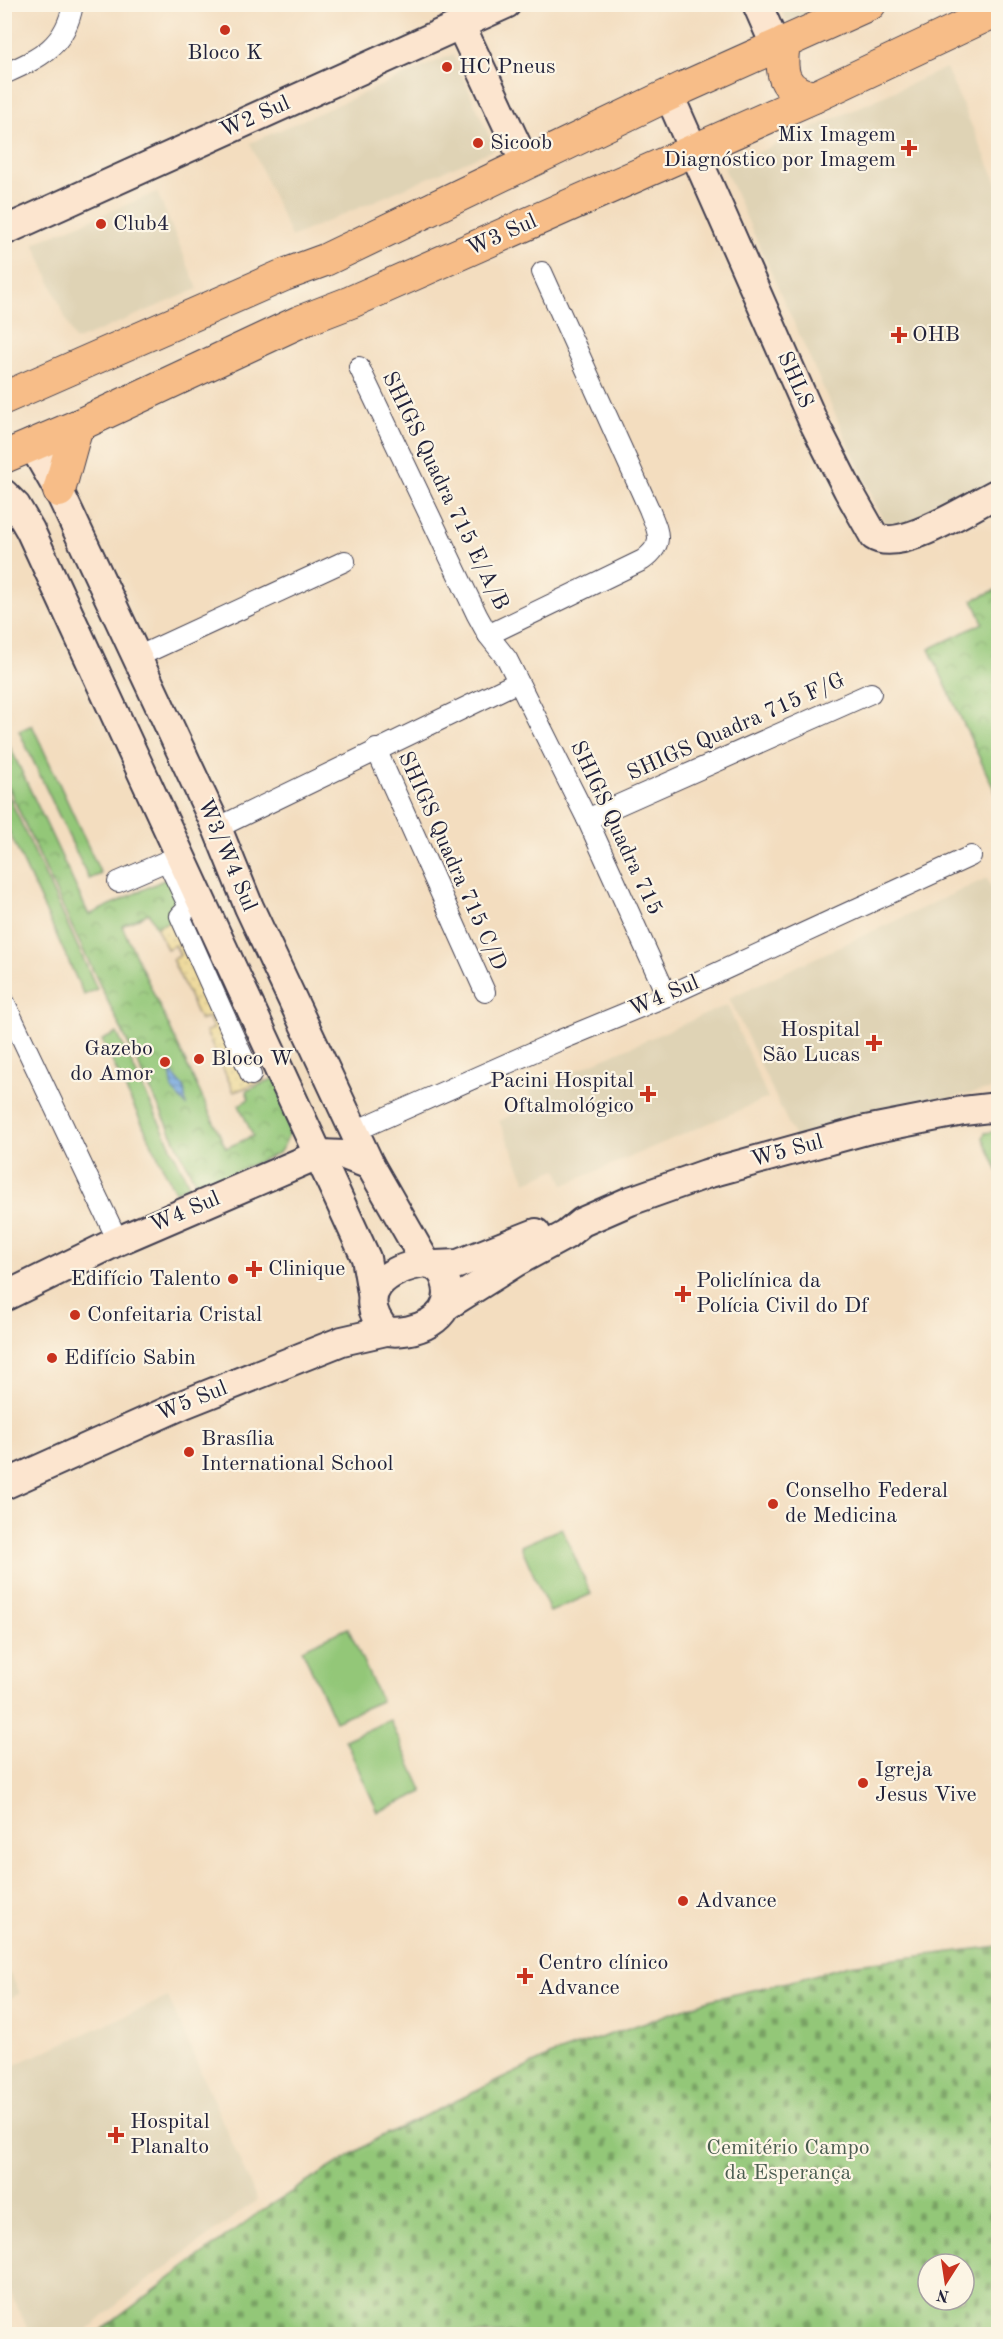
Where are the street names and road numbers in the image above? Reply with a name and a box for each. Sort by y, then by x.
street label: W2 Sul [217,92,293,142]
street label: W3 Sul [464,210,540,260]
street label: SHLS [773,348,817,412]
street label: SHIGS Quadra 715 E/A/B [378,368,512,614]
street label: SHIGS Quadra 715 F/G [624,669,848,785]
street label: SHIGS Quadra 715 [566,738,666,918]
street label: SHIGS Quadra 715 C/D [394,748,510,974]
street label: W3/W4 Sul [193,796,261,915]
street label: W4 Sul [626,971,702,1021]
street label: W5 Sul [749,1131,826,1171]
street label: W4 Sul [147,1187,223,1237]
street label: W5 Sul [154,1377,230,1425]

